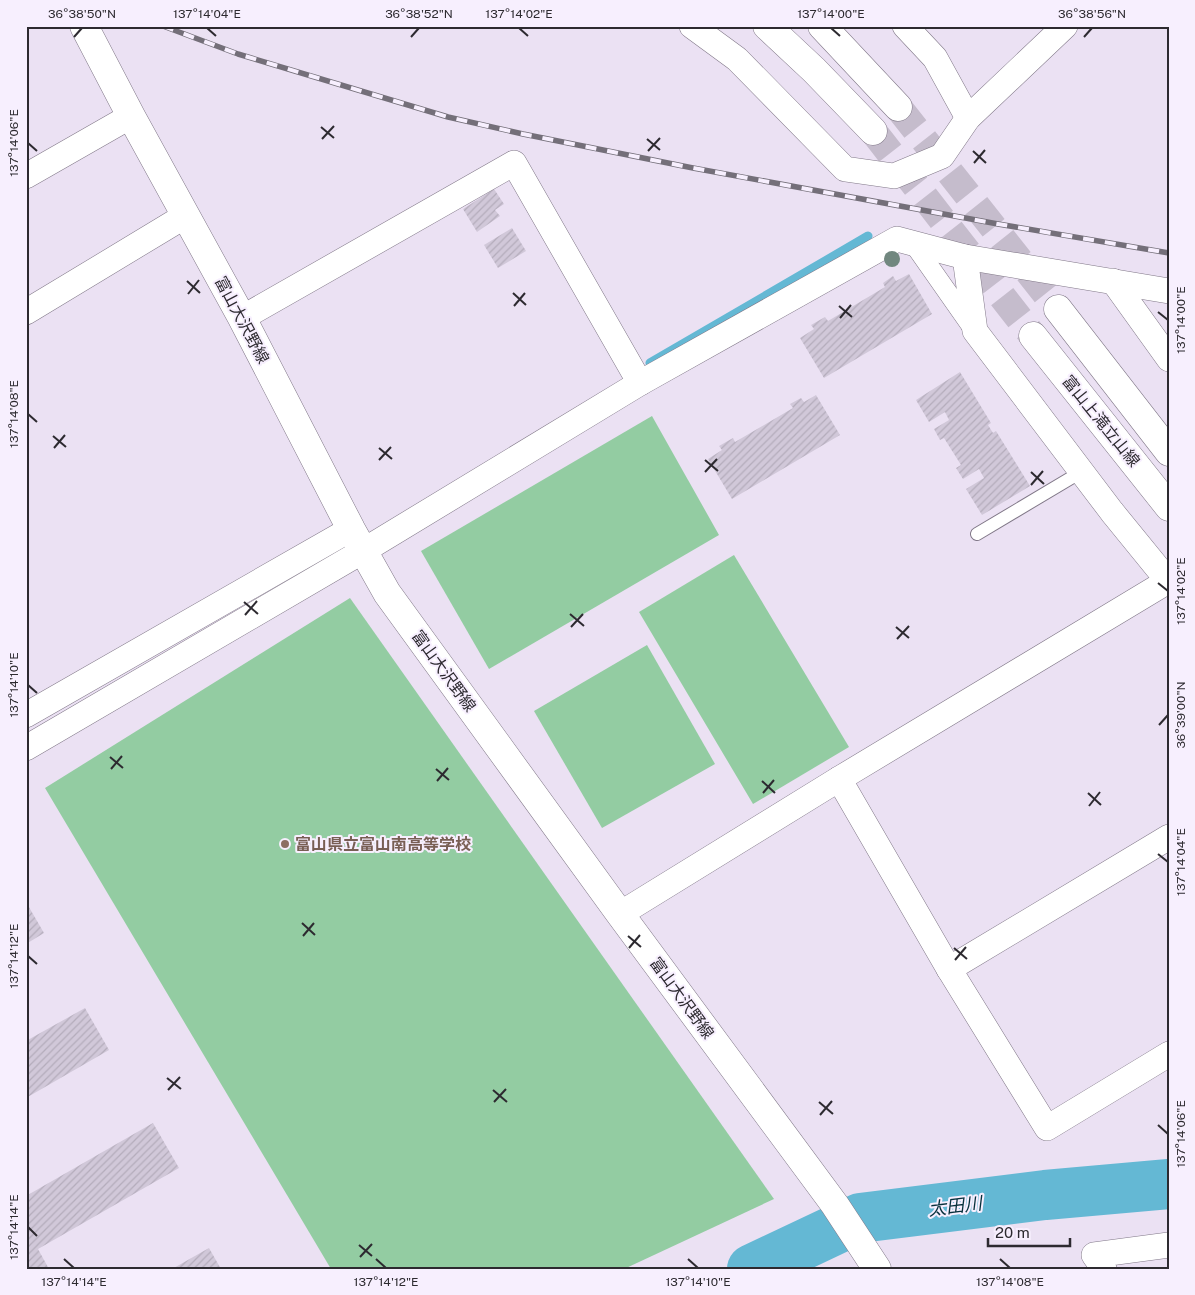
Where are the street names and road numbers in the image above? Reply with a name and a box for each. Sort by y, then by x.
street label: 富山大沢野線 [211,273,273,367]
street label: 富山上滝立山線 [1058,371,1144,471]
street label: 富山大沢野線 [408,627,480,715]
street label: 富山大沢野線 [646,954,718,1042]

